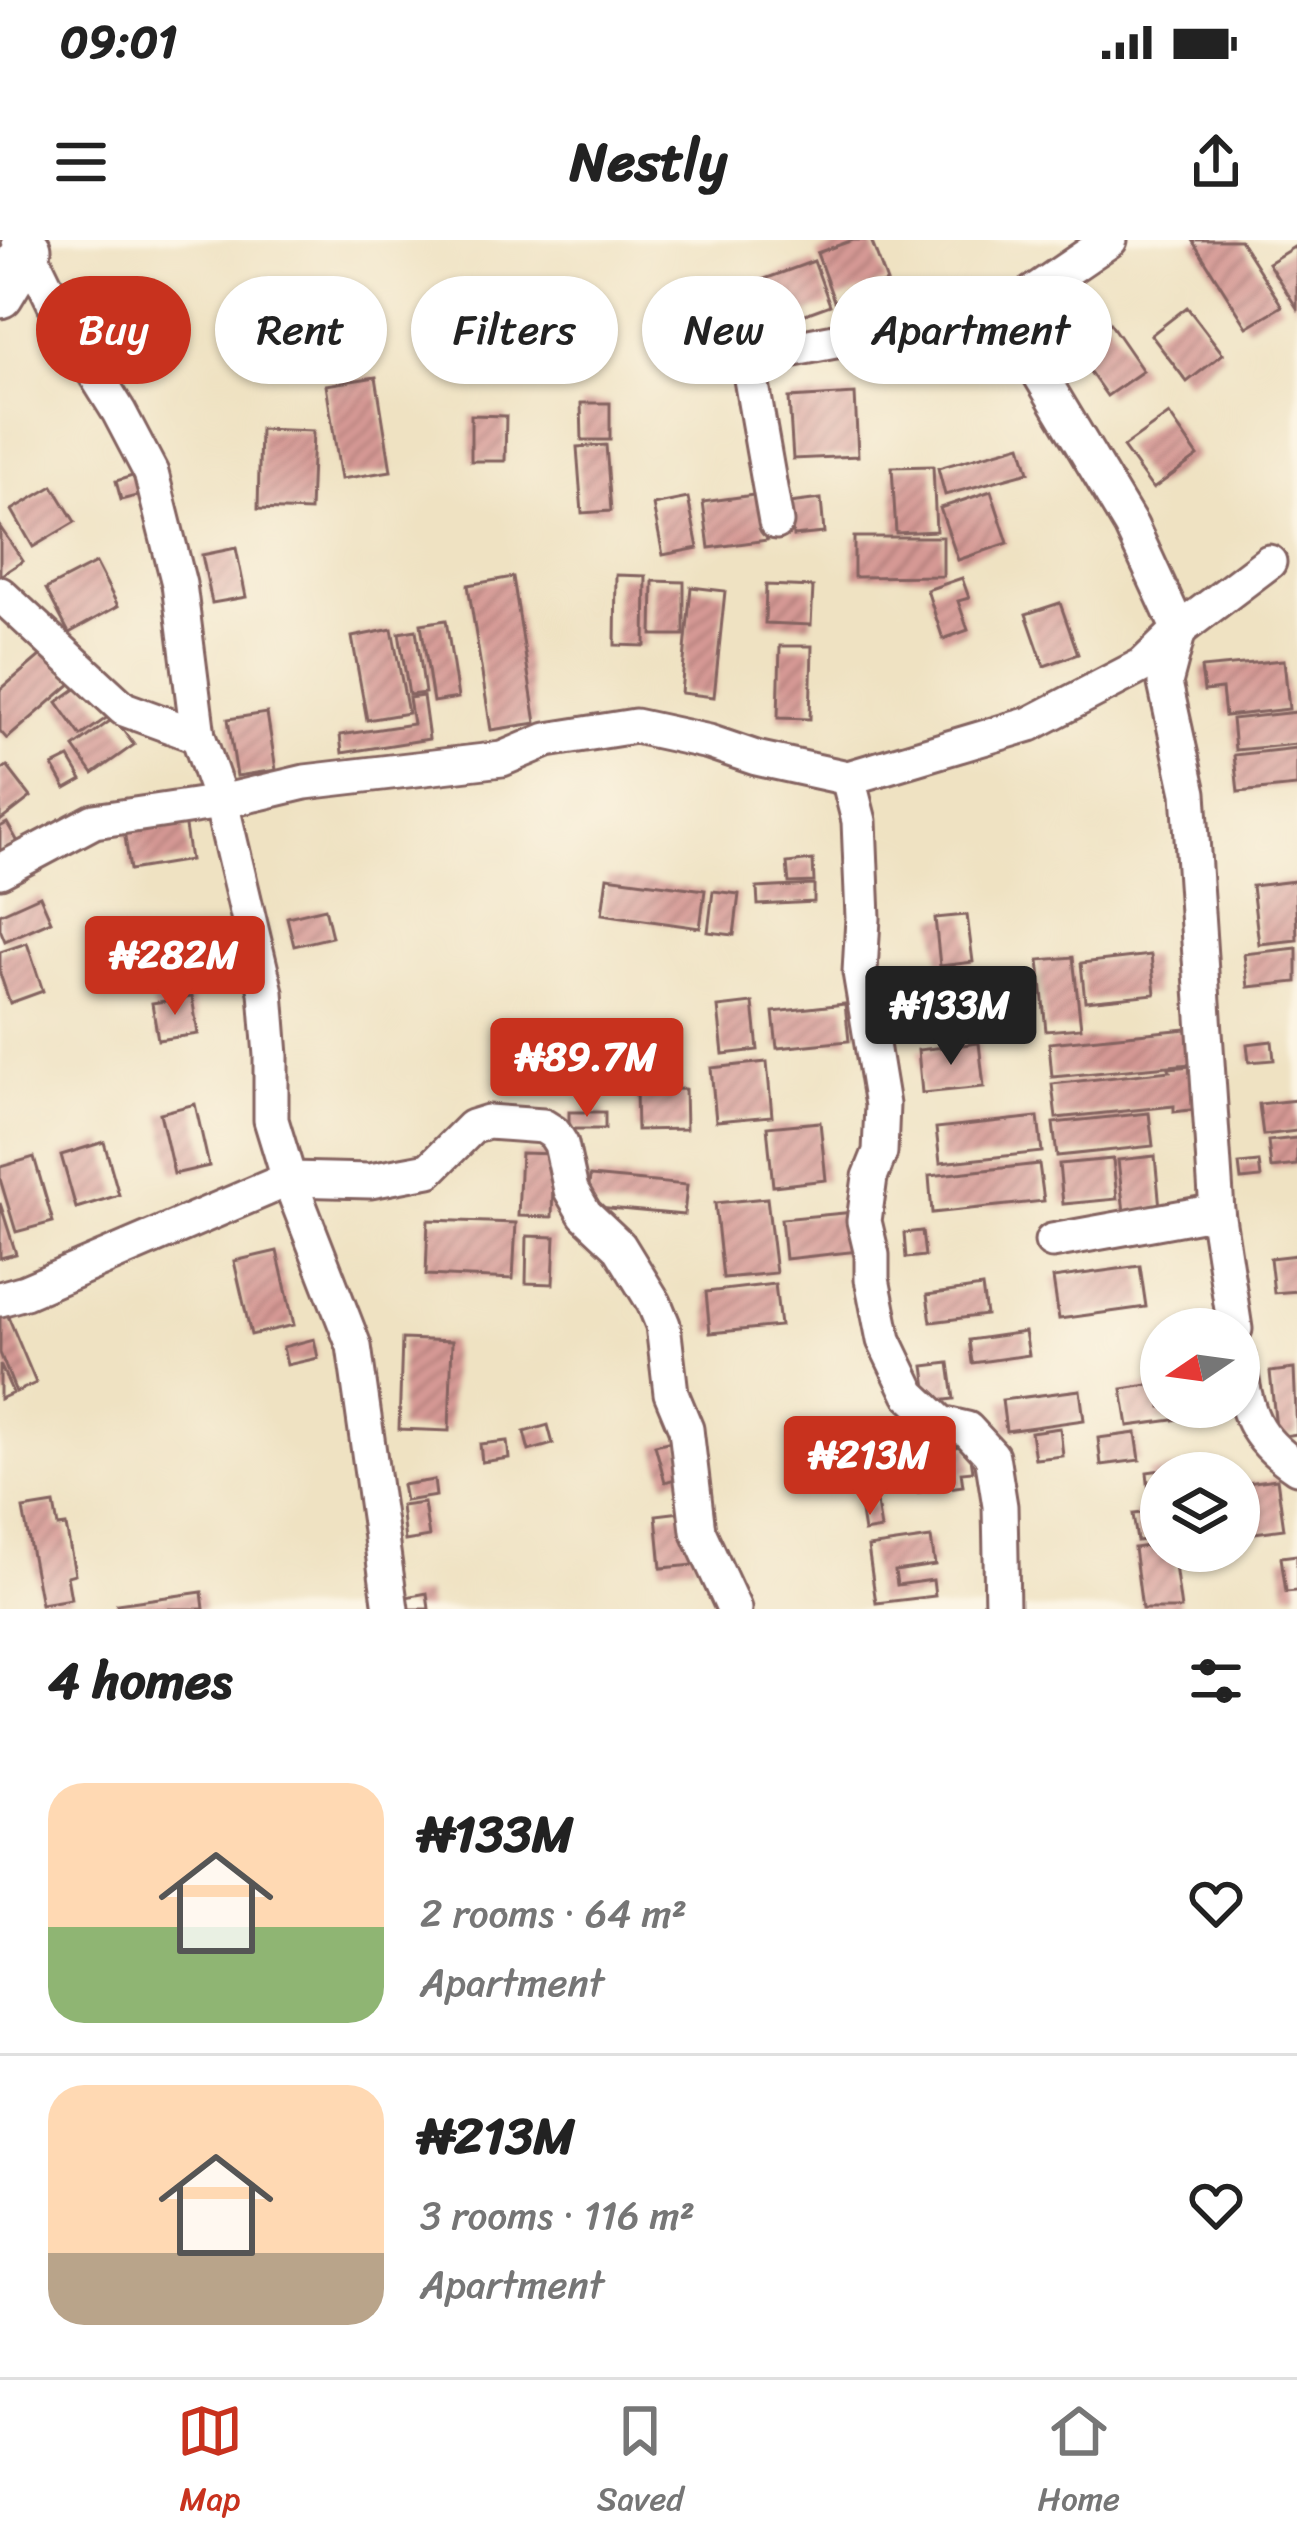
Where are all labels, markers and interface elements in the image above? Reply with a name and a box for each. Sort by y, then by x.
text: 09:01 [60,2,177,82]
text: Nestly [570,114,727,210]
icon: menu [48,129,114,195]
icon: share [1183,129,1249,195]
chip: Buy [36,276,191,384]
chip: Rent [215,276,387,384]
chip: Filters [411,276,618,384]
chip: New [642,276,806,384]
chip: Apartment [830,276,1112,384]
pin: ₦282M [91,916,259,1018]
text: ₦282M [112,920,238,989]
pin: ₦133M [867,966,1035,1068]
text: ₦133M [892,970,1010,1039]
pin: ₦89.7M [489,1018,685,1120]
text: ₦89.7M [517,1022,657,1091]
north arrow [1140,1308,1260,1428]
map controls [1140,1308,1260,1572]
pin: ₦213M [786,1416,954,1518]
text: ₦213M [811,1420,929,1489]
button: layers [1140,1452,1260,1572]
text: 4 homes [48,1636,232,1726]
icon: filters [1183,1648,1249,1714]
text: ₦133M [420,1789,573,1879]
icon: home [144,1831,288,1975]
icon: heart [1183,1870,1249,1936]
text: 2 rooms · 64 m² [420,1879,687,1948]
text: Apartment [420,1948,604,2017]
text: ₦213M [420,2091,575,2181]
icon: home [144,2133,288,2277]
icon: heart [1183,2172,1249,2238]
text: 3 rooms · 116 m² [420,2181,695,2250]
text: Apartment [420,2250,604,2319]
tab: Map [177,2398,243,2528]
tab: Saved [597,2398,684,2528]
tab: Home [1038,2398,1120,2528]

